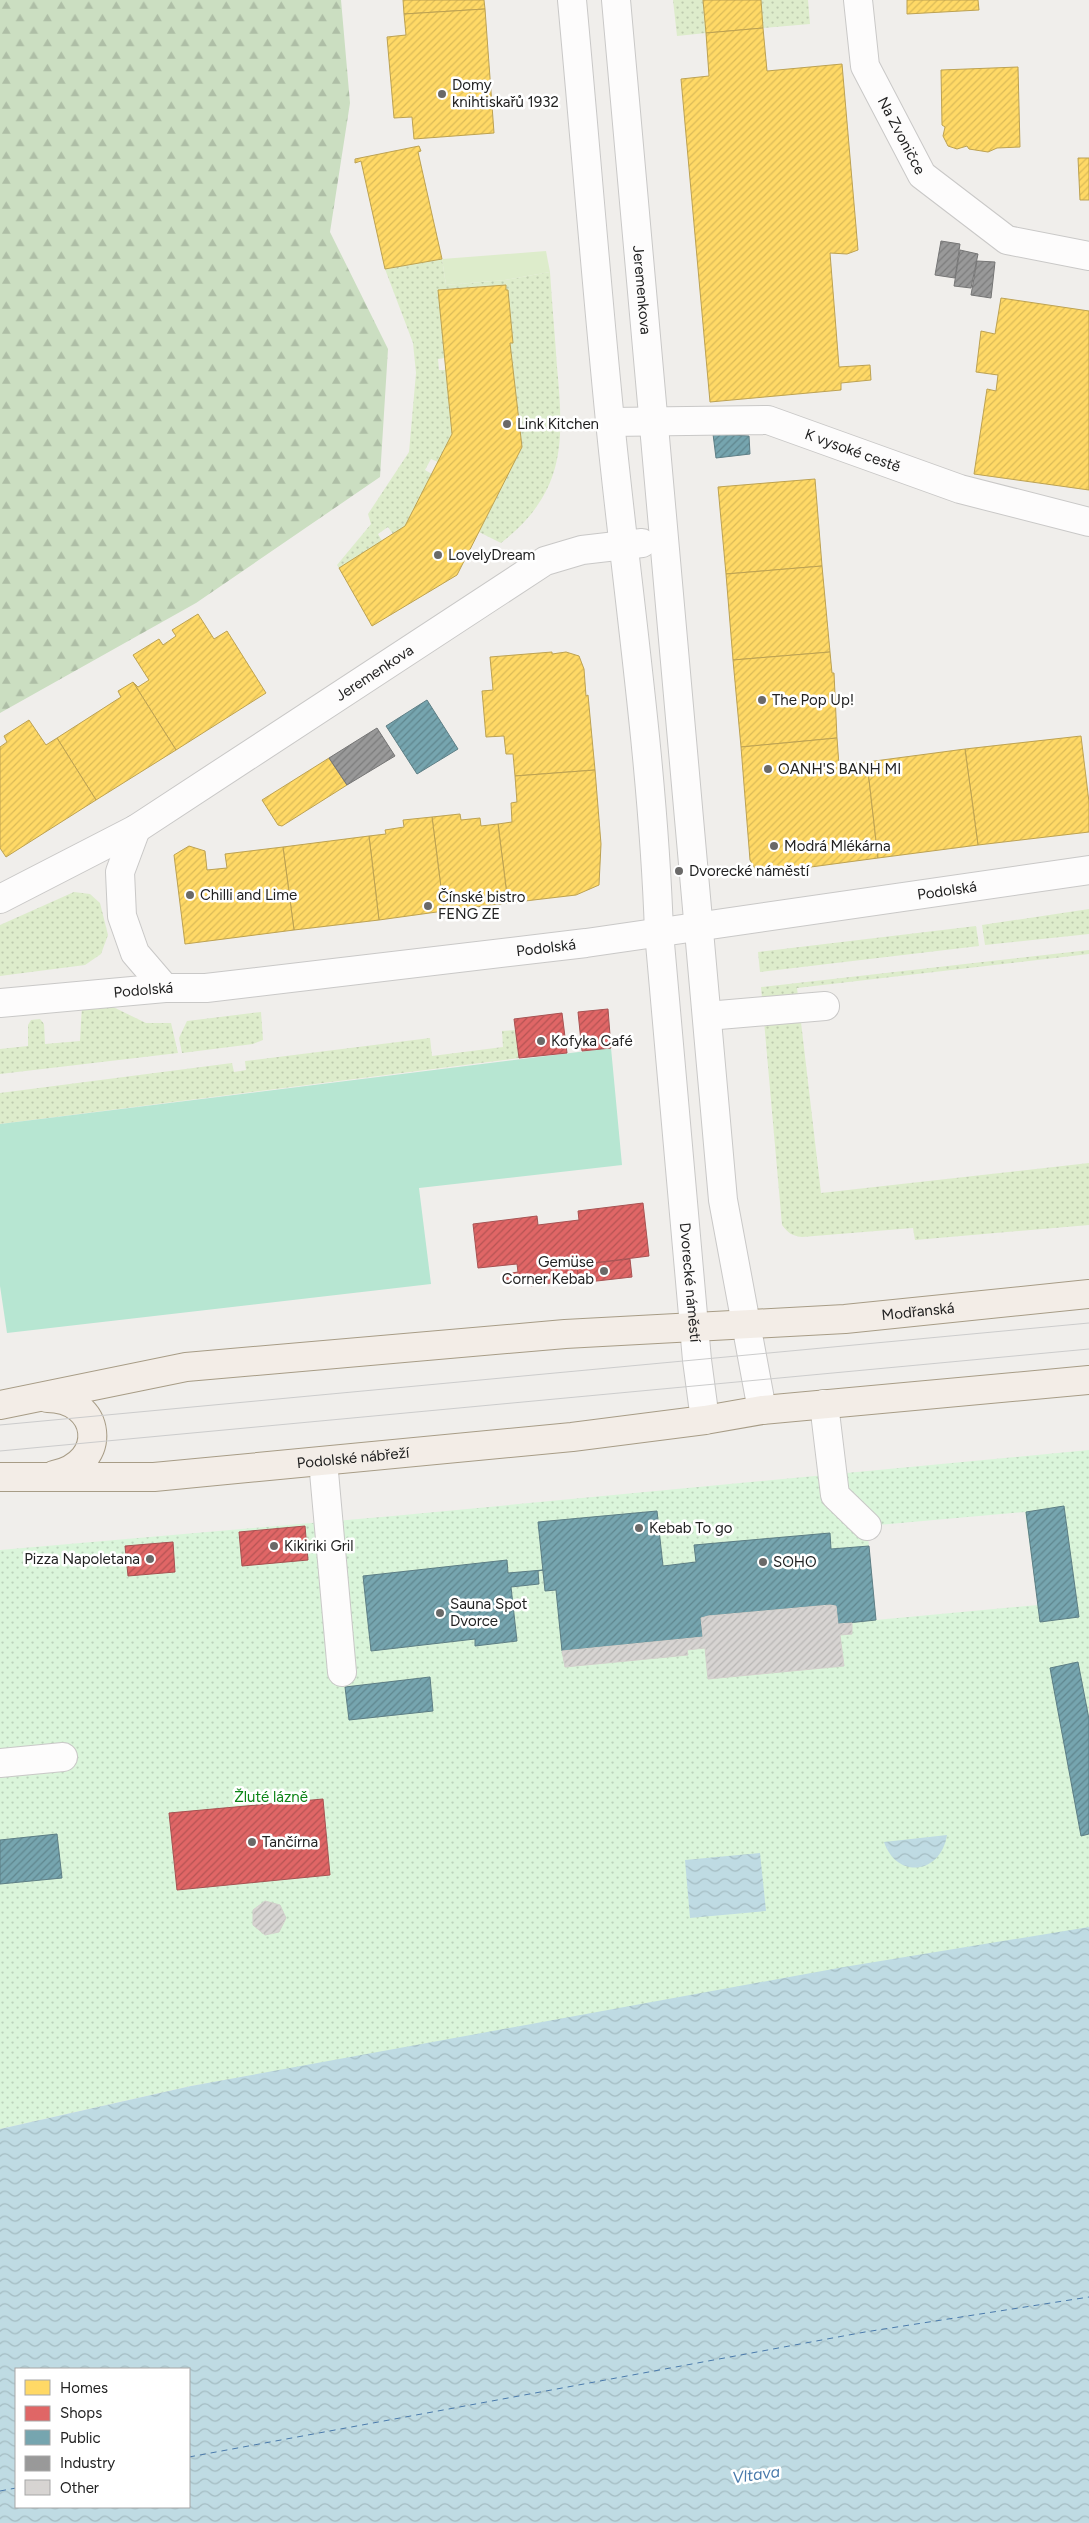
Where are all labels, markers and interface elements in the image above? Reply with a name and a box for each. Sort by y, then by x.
place label: Domy knihtiskařů 1932 [452,76,559,111]
marker: Domy knihtiskařů 1932 [436,88,448,100]
street label: Na Zvoničce [874,94,929,178]
street label: Jeremenkova [629,244,655,335]
place label: Link Kitchen [517,415,599,433]
marker: Link Kitchen [501,418,513,430]
street label: K vysoké cestě [802,425,903,476]
place label: LovelyDream [448,546,535,564]
marker: LovelyDream [432,549,444,561]
street label: Jeremenkova [332,641,417,705]
place label: The Pop Up! [772,691,854,709]
marker: The Pop Up! [756,694,768,706]
place label: OANH'S BANH MI [778,760,901,778]
marker: OANH'S BANH MI [762,763,774,775]
place label: Modrá Mlékárna [784,837,891,855]
marker: Modrá Mlékárna [768,840,780,852]
place label: Dvorecké náměstí [689,862,811,880]
marker: Dvorecké náměstí [673,865,685,877]
street label: Podolská [916,877,978,904]
place label: Chilli and Lime [200,886,297,904]
place label: Čínské bistro FENG ZE [438,888,526,923]
marker: Chilli and Lime [184,889,196,901]
marker: Čínské bistro FENG ZE [422,900,434,912]
street label: Podolská [515,935,577,960]
street label: Podolská [113,979,173,1002]
place label: Kofyka Café [551,1032,633,1050]
marker: Kofyka Café [535,1035,547,1047]
street label: Dvorecké náměstí [676,1222,705,1345]
place label: Gemüse Corner Kebab [502,1253,594,1288]
marker: Gemüse Corner Kebab [598,1265,610,1277]
street label: Modřanská [881,1299,955,1324]
street label: Podolské nábřeží [296,1443,412,1472]
place label: Kebab To go [649,1519,733,1537]
marker: Kebab To go [633,1522,645,1534]
place label: Kikiriki Gril [284,1537,354,1555]
marker: Kikiriki Gril [268,1540,280,1552]
place label: Pizza Napoletana [24,1550,140,1568]
marker: Pizza Napoletana [144,1553,156,1565]
place label: SOHO [773,1553,817,1571]
marker: SOHO [757,1556,769,1568]
place label: Sauna Spot Dvorce [450,1595,528,1630]
marker: Sauna Spot Dvorce [434,1607,446,1619]
park label: Žluté lázně [234,1788,308,1806]
place label: Tančírna [262,1833,318,1851]
marker: Tančírna [246,1836,258,1848]
legend [15,2368,190,2508]
text: Homes [60,2379,108,2397]
text: Shops [60,2404,102,2422]
text: Public [60,2429,101,2447]
text: Industry [60,2454,115,2472]
water label: Vltava [731,2462,781,2487]
text: Other [60,2479,99,2497]

